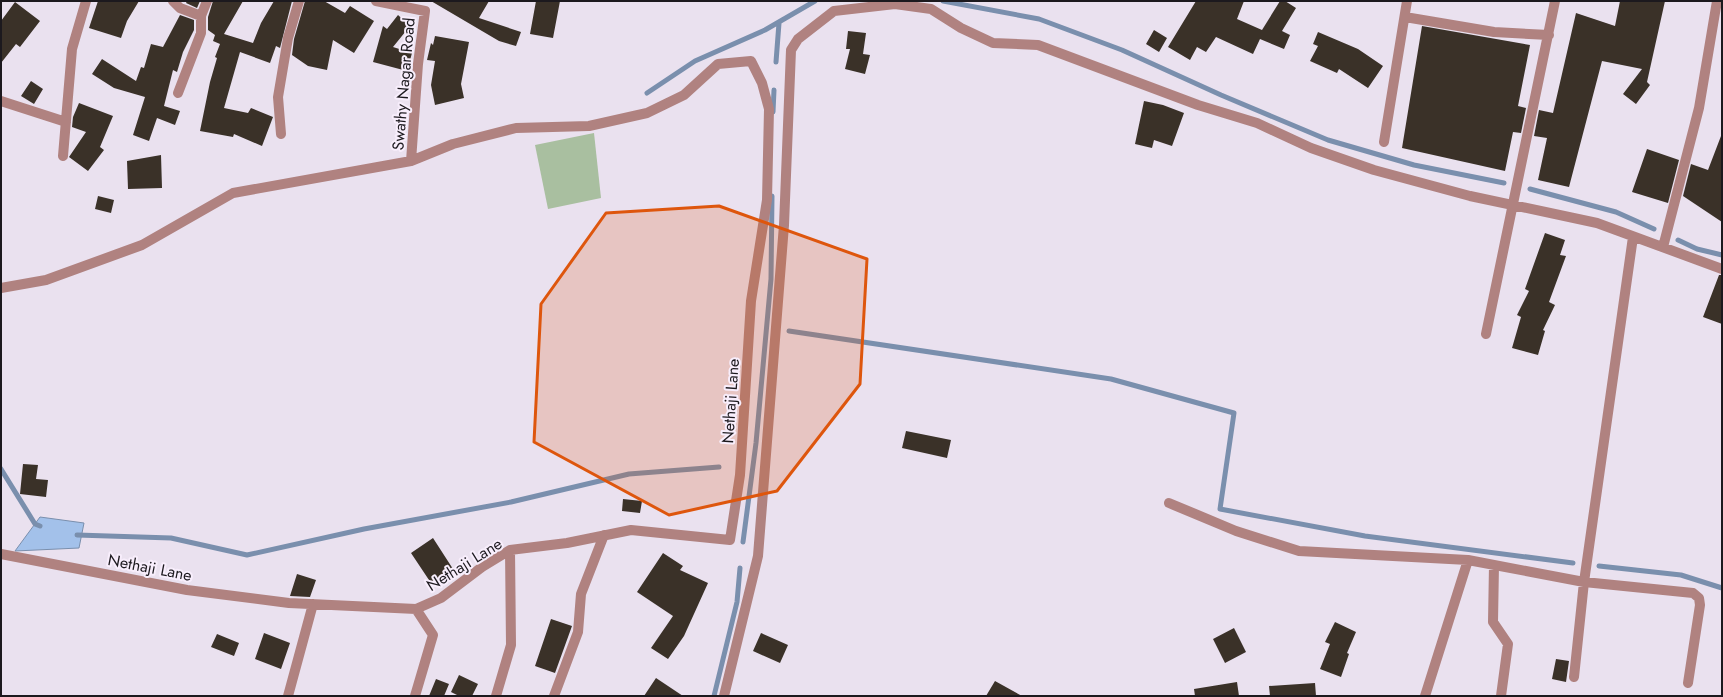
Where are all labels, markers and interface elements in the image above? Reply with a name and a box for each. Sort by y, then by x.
street label: Swathy Nagar Road [386,17,421,151]
street label: Nethaji Lane [716,358,745,444]
street label: Nethaji Lane [422,532,506,597]
street label: Nethaji Lane [106,548,194,587]

